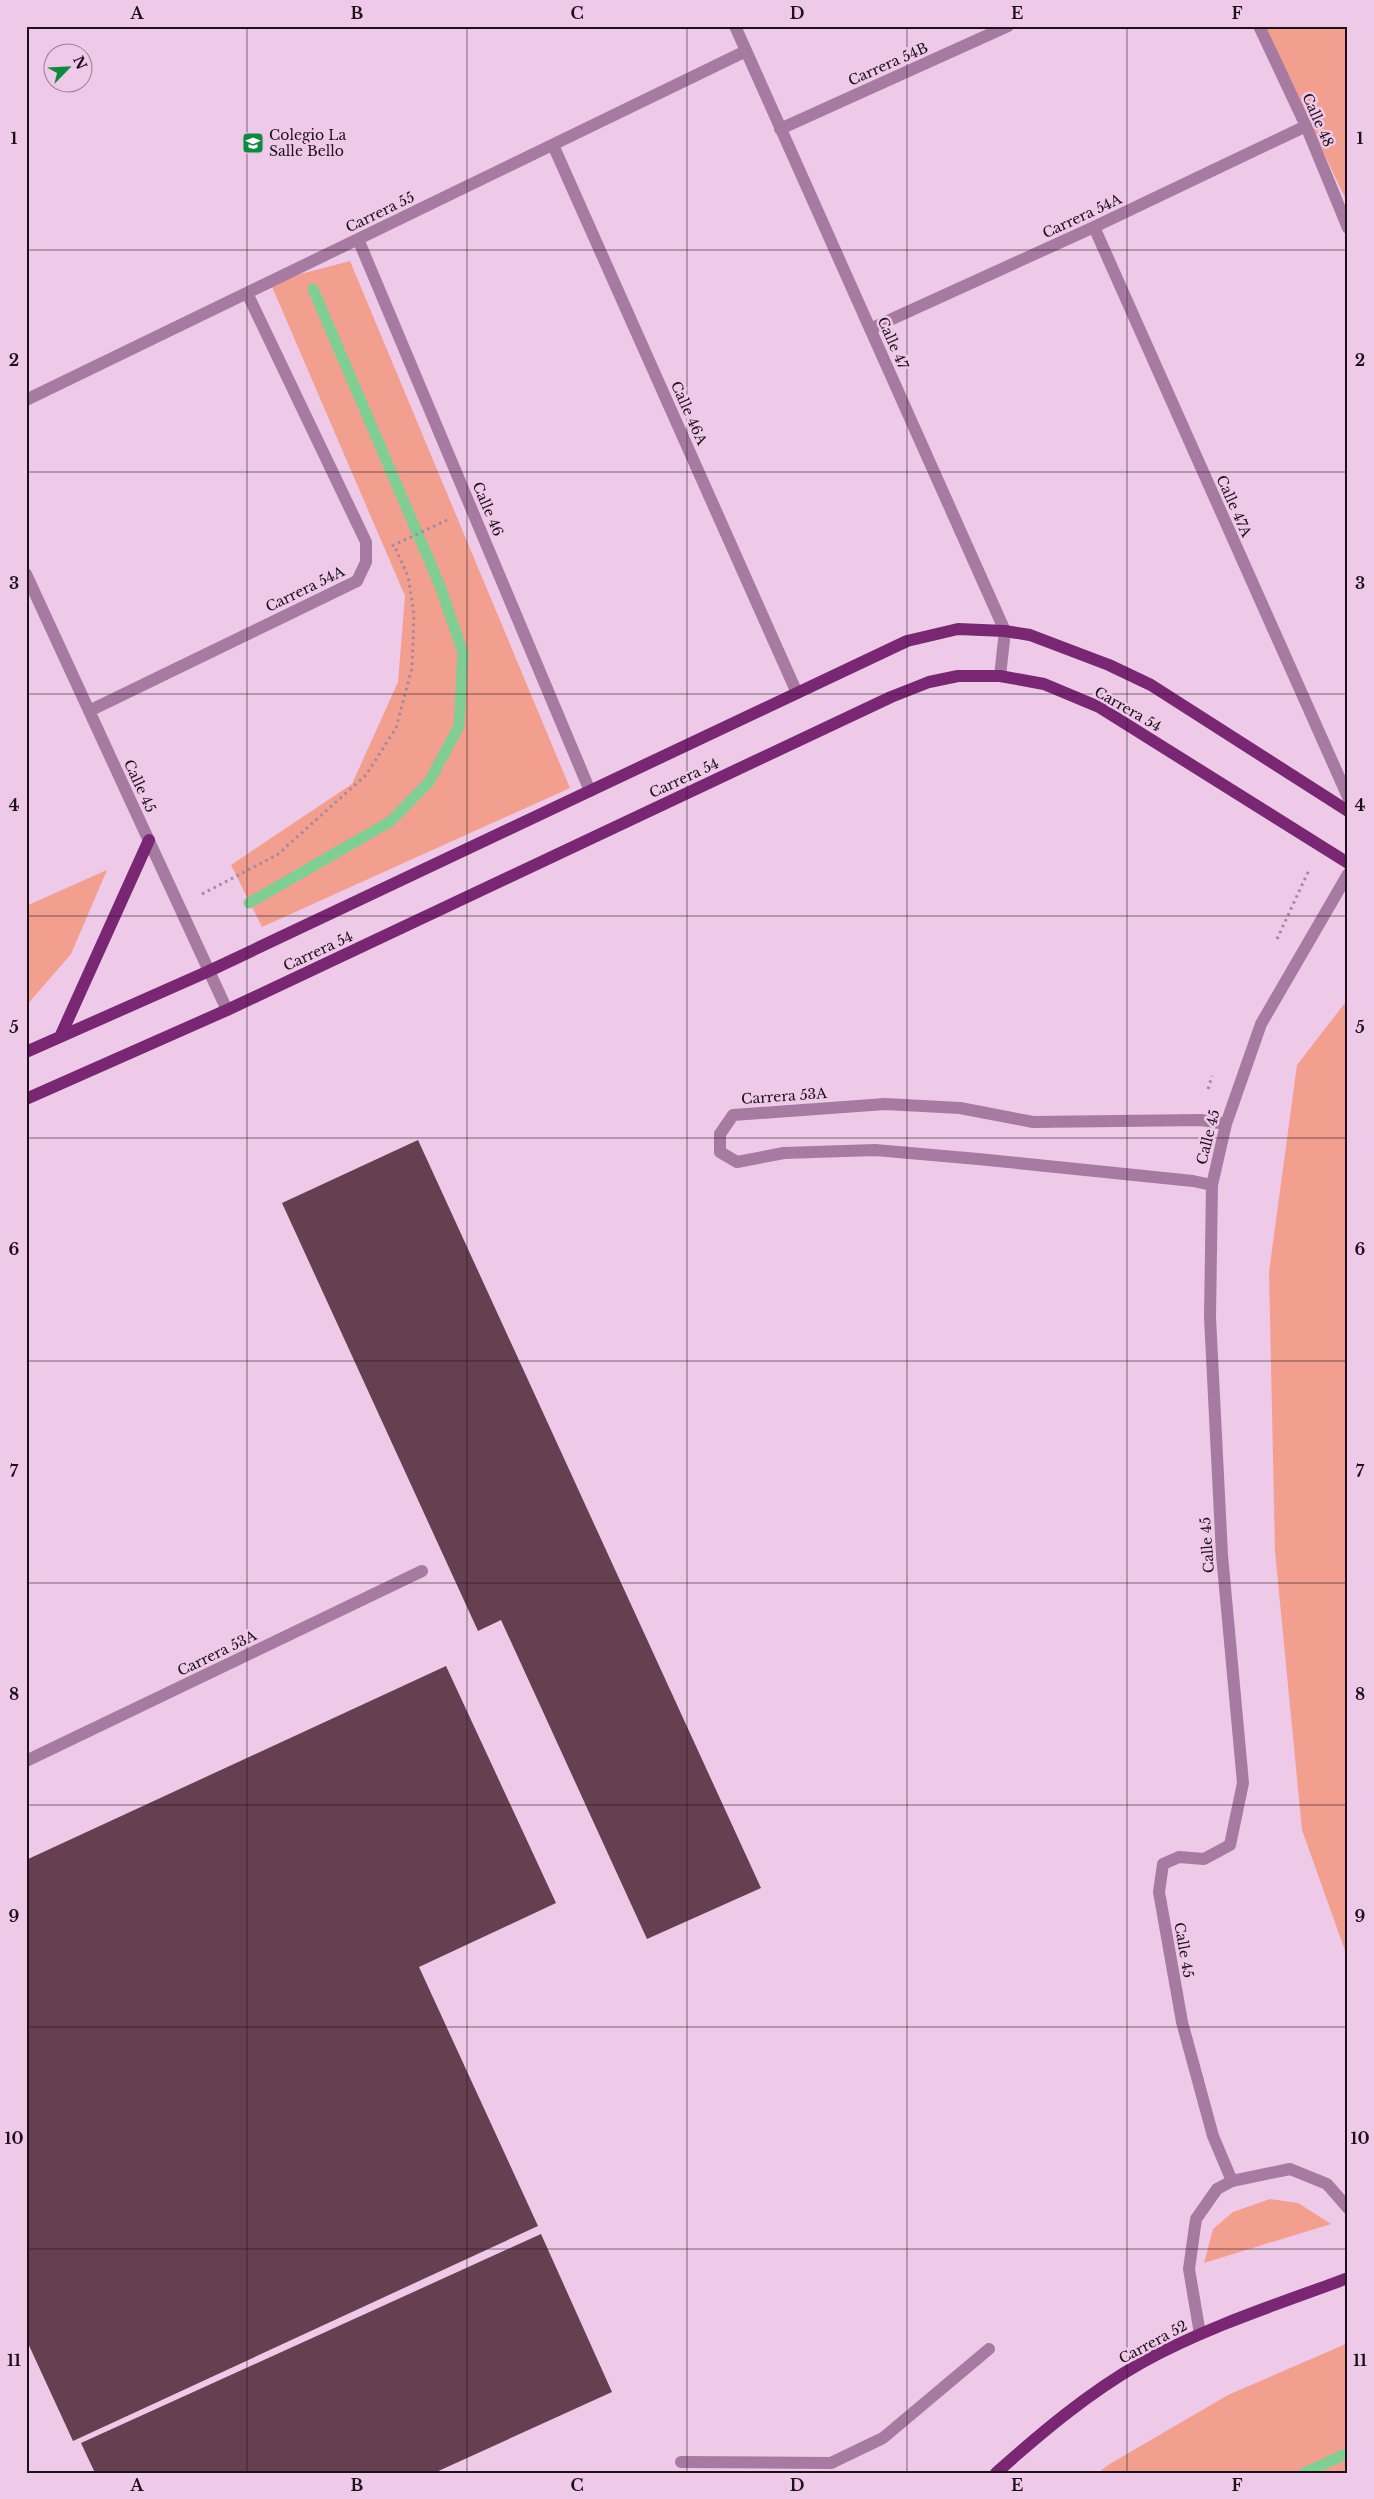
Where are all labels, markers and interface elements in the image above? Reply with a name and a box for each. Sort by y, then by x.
text: A [130,3,145,23]
text: B [351,3,364,23]
text: C [570,3,584,23]
text: D [790,3,804,23]
text: E [1011,3,1023,23]
text: F [1231,3,1243,23]
street label: Carrera 54B [845,38,931,90]
north arrow [42,42,92,92]
text: N [69,53,91,72]
street label: Calle 48 [1298,90,1338,150]
place label: Colegio La Salle Bello [269,126,346,160]
text: 1 [11,128,18,148]
text: 1 [1357,128,1364,148]
school or university icon: Colegio La Salle Bello [241,131,265,155]
street label: Carrera 55 [343,188,417,236]
street label: Carrera 54A [1039,190,1125,242]
street label: Calle 47 [874,314,913,373]
text: 2 [9,350,19,370]
text: 2 [1355,350,1365,370]
street label: Calle 46A [667,378,711,448]
street label: Calle 47A [1212,472,1256,540]
street label: Calle 46 [469,479,507,539]
street label: Carrera 54A [263,562,348,616]
text: 3 [9,573,19,593]
text: 3 [1355,573,1365,593]
street label: Carrera 54 [1091,683,1165,735]
street label: Carrera 54 [646,754,722,802]
street label: Calle 45 [120,757,160,815]
text: 4 [9,795,19,815]
text: 4 [1355,795,1365,815]
street label: Carrera 54 [280,927,356,975]
text: 5 [9,1017,19,1037]
text: 5 [1355,1017,1365,1037]
street label: Carrera 53A [741,1084,828,1108]
street label: Calle 45 [1192,1107,1224,1166]
text: 6 [9,1239,20,1259]
text: 6 [1355,1239,1366,1259]
text: 7 [10,1461,19,1481]
text: 7 [1356,1461,1365,1481]
street label: Calle 45 [1196,1516,1218,1574]
street label: Carrera 53A [174,1626,260,1680]
text: 8 [9,1684,19,1704]
text: 8 [1355,1684,1365,1704]
text: 9 [9,1906,20,1926]
text: 9 [1355,1906,1366,1926]
street label: Calle 45 [1170,1921,1198,1979]
text: 10 [4,2128,24,2148]
text: 10 [1350,2128,1370,2148]
street label: Carrera 52 [1116,2316,1190,2368]
text: 11 [7,2350,21,2370]
text: 11 [1353,2350,1367,2370]
text: A [130,2475,145,2495]
text: B [351,2475,364,2495]
text: C [570,2475,584,2495]
text: D [790,2475,804,2495]
text: E [1011,2475,1023,2495]
text: F [1231,2475,1243,2495]

